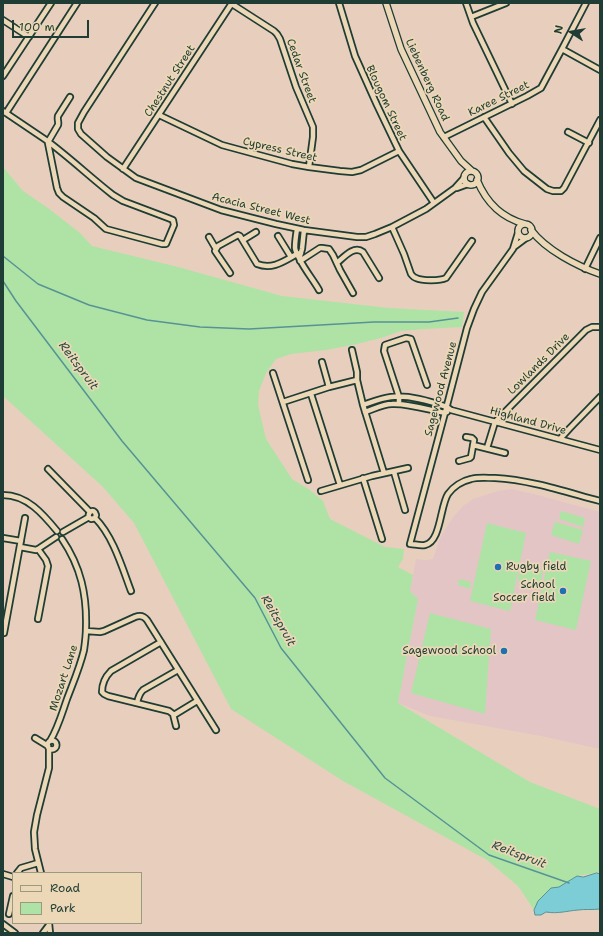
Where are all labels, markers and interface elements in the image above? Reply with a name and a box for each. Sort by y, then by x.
scale bar [14,12,91,38]
north arrow [551,12,591,52]
text: 100 m [19,19,55,35]
text: N [551,24,567,35]
street label: Cedar Street [283,37,319,105]
street label: Liebenberg Road [402,37,452,123]
street label: Chestnut Street [142,43,198,119]
street label: Blougom Street [363,63,409,143]
street label: Karee Street [466,78,532,120]
street label: Cypress Street [241,135,319,165]
street label: Acacia Street West [210,190,312,228]
street label: Lowlands Drive [505,330,573,398]
water label: Reitspruit [55,339,101,393]
street label: Sagewood Avenue [422,340,460,438]
street label: Highland Drive [488,404,568,438]
place label: Rugby field [506,560,566,574]
marker: Rugby field [493,562,503,572]
place label: School Soccer field [493,578,555,604]
marker: School Soccer field [558,586,568,596]
water label: Reitspruit [258,593,298,649]
street label: Mozart Lane [47,643,81,713]
place label: Sagewood School [402,644,496,658]
marker: Sagewood School [499,646,509,656]
water label: Reitspruit [490,838,548,872]
legend [12,872,142,924]
text: Road [50,880,80,896]
text: Park [50,900,76,916]

